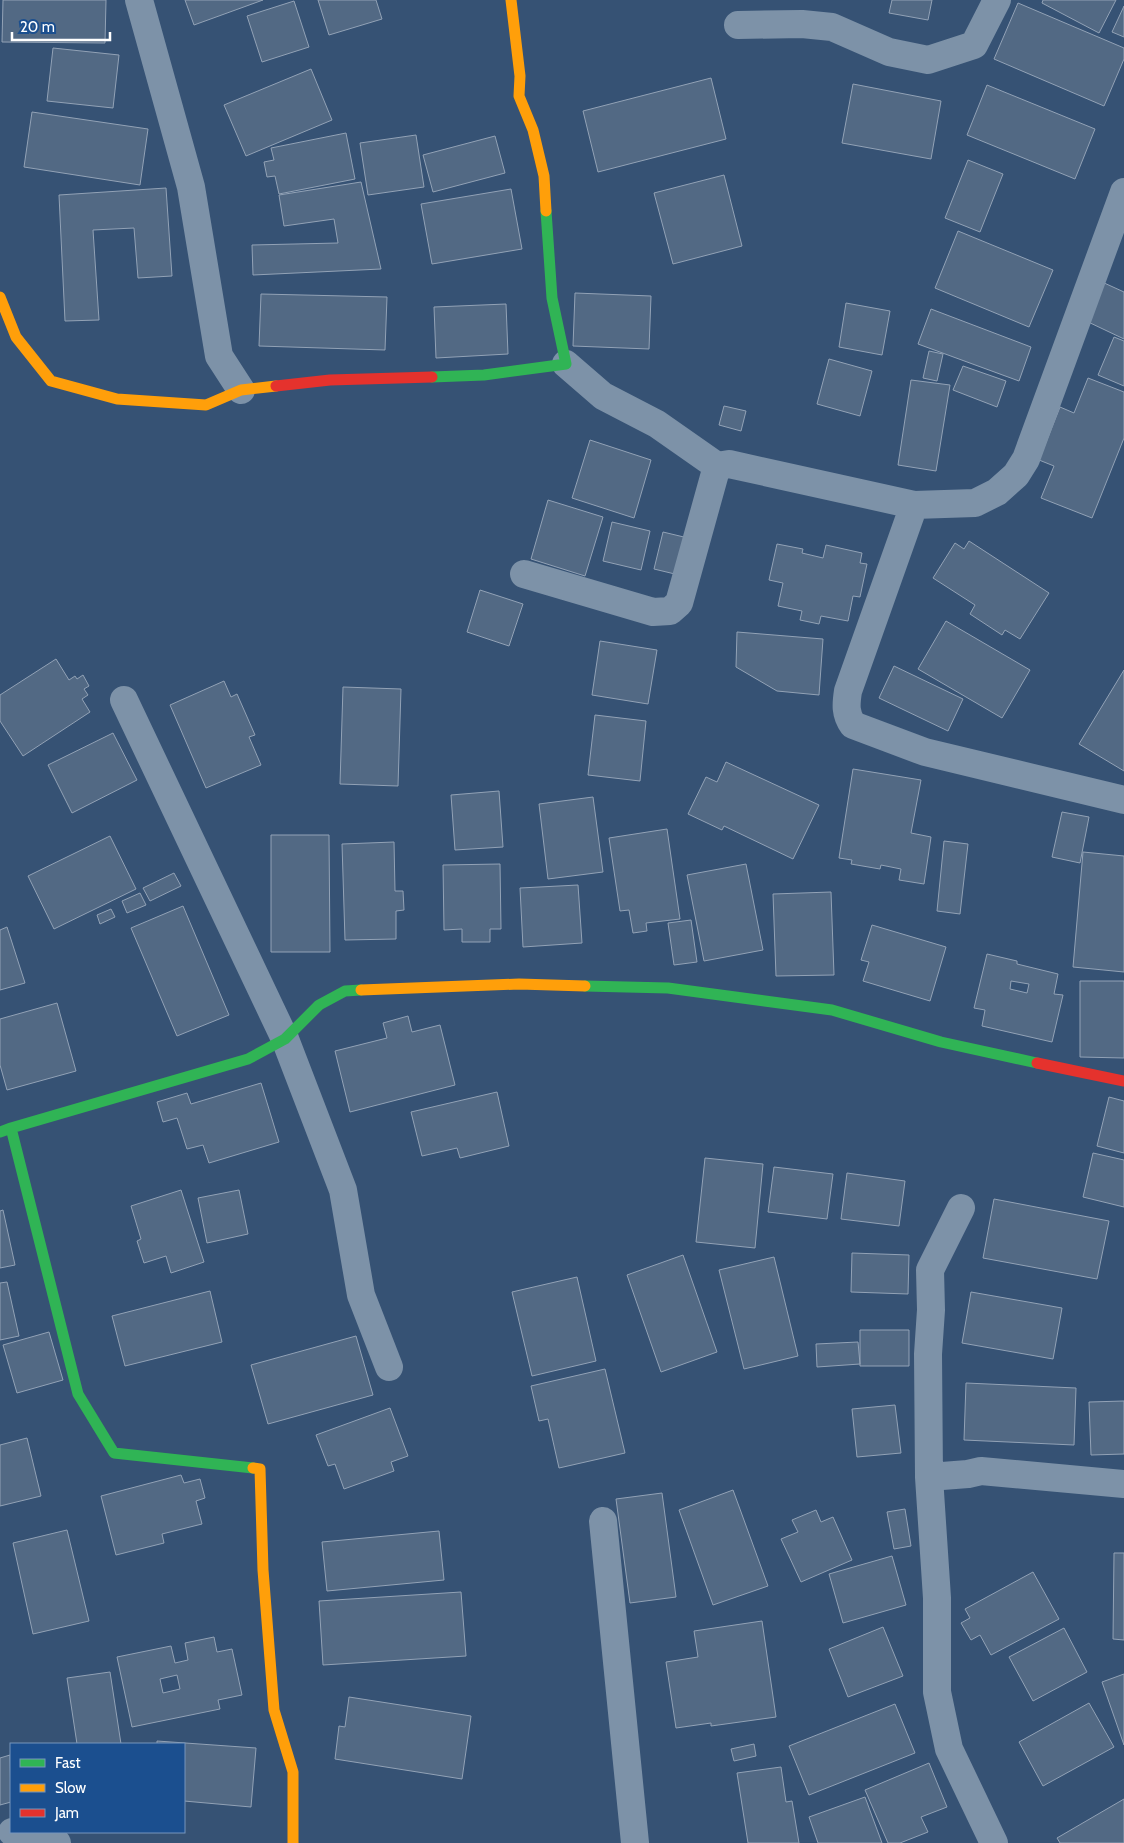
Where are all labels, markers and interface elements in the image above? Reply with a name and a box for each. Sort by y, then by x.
scale bar [12,10,110,42]
text: 20 m [20,18,55,36]
legend [10,1743,185,1833]
text: Fast [55,1754,80,1772]
text: Slow [55,1779,86,1797]
text: Jam [54,1804,79,1822]

